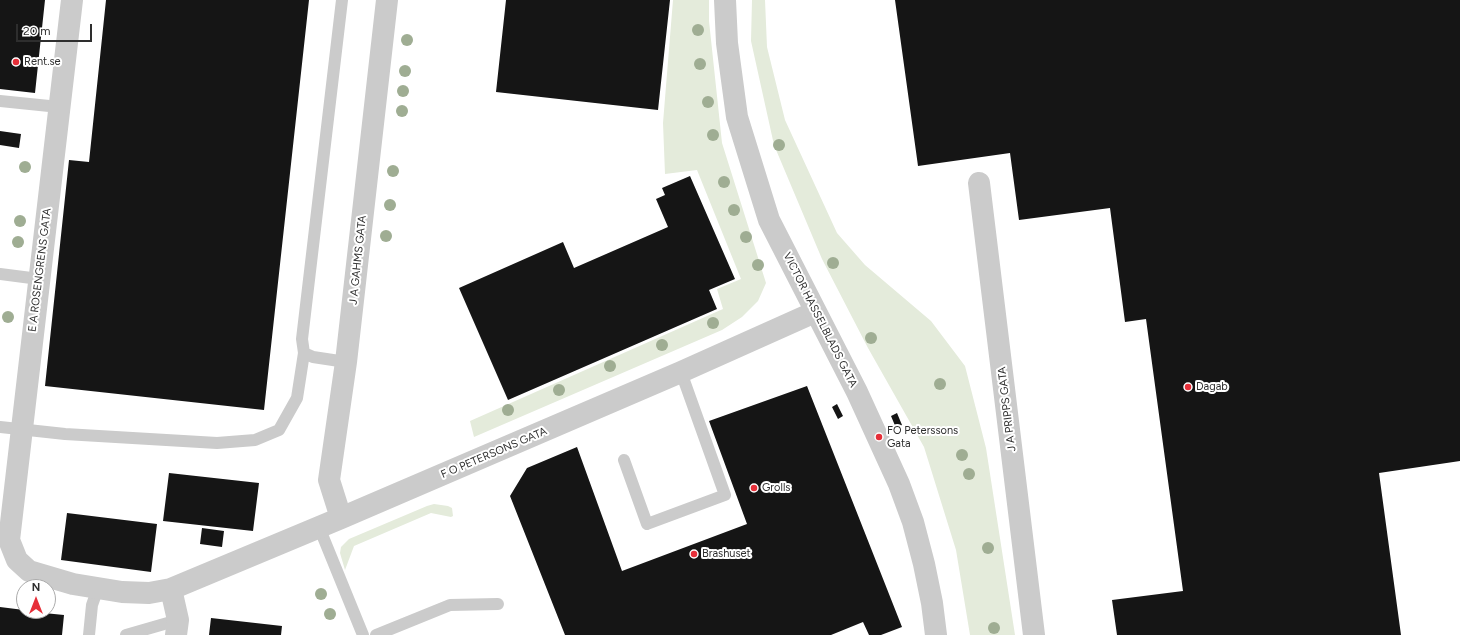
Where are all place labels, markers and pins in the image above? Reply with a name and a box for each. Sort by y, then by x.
place label: Rent.se [24,55,61,69]
marker: Rent.se [11,57,21,67]
place label: Dagab [1196,380,1228,394]
marker: Dagab [1183,382,1193,392]
place label: FO Peterssons Gata [887,424,958,450]
marker: FO Peterssons Gata [874,432,884,442]
place label: Grolls [762,481,790,495]
marker: Grolls [749,483,759,493]
place label: Brashuset [702,547,751,561]
marker: Brashuset [689,549,699,559]

